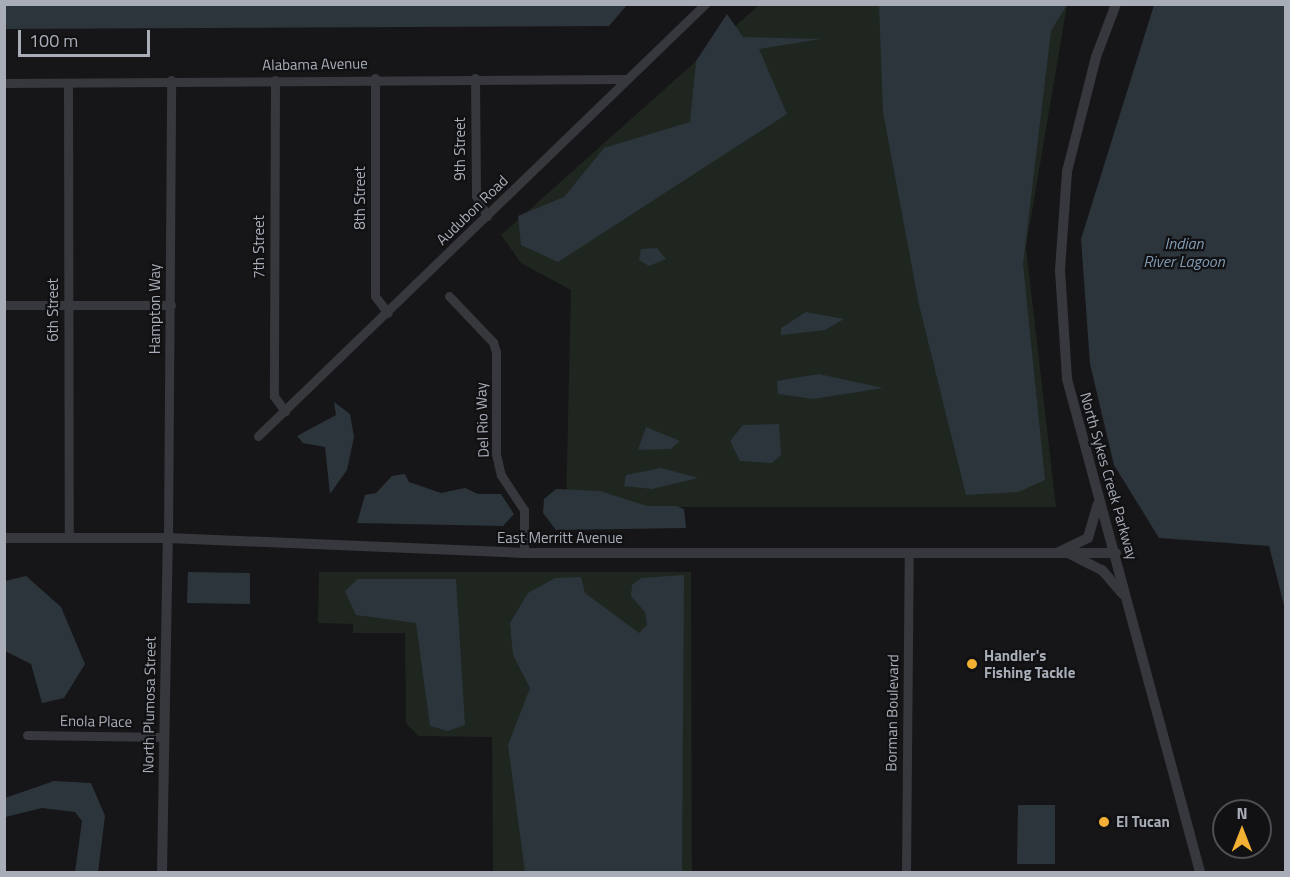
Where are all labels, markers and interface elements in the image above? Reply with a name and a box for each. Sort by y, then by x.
scale bar [21,18,153,56]
text: 100 m [29,27,78,54]
street label: Alabama Avenue [262,54,368,74]
street label: 9th Street [451,117,469,181]
street label: 8th Street [351,166,369,230]
street label: Audubon Road [432,171,512,249]
street label: 7th Street [250,215,268,279]
water label: Indian River Lagoon [1143,233,1225,271]
street label: Hampton Way [146,264,164,354]
street label: 6th Street [44,278,62,342]
street label: Del Rio Way [472,382,492,458]
street label: North Sykes Creek Parkway [1076,390,1142,562]
street label: East Merritt Avenue [497,529,623,547]
street label: North Plumosa Street [139,636,159,774]
place label: Handler's Fishing Tackle [984,646,1075,681]
street label: Borman Boulevard [882,654,902,772]
marker: Handler's Fishing Tackle [965,657,979,671]
street label: Enola Place [60,711,132,731]
north arrow [1212,799,1272,859]
text: N [1236,801,1248,825]
place label: El Tucan [1116,813,1170,831]
marker: El Tucan [1097,815,1111,829]

